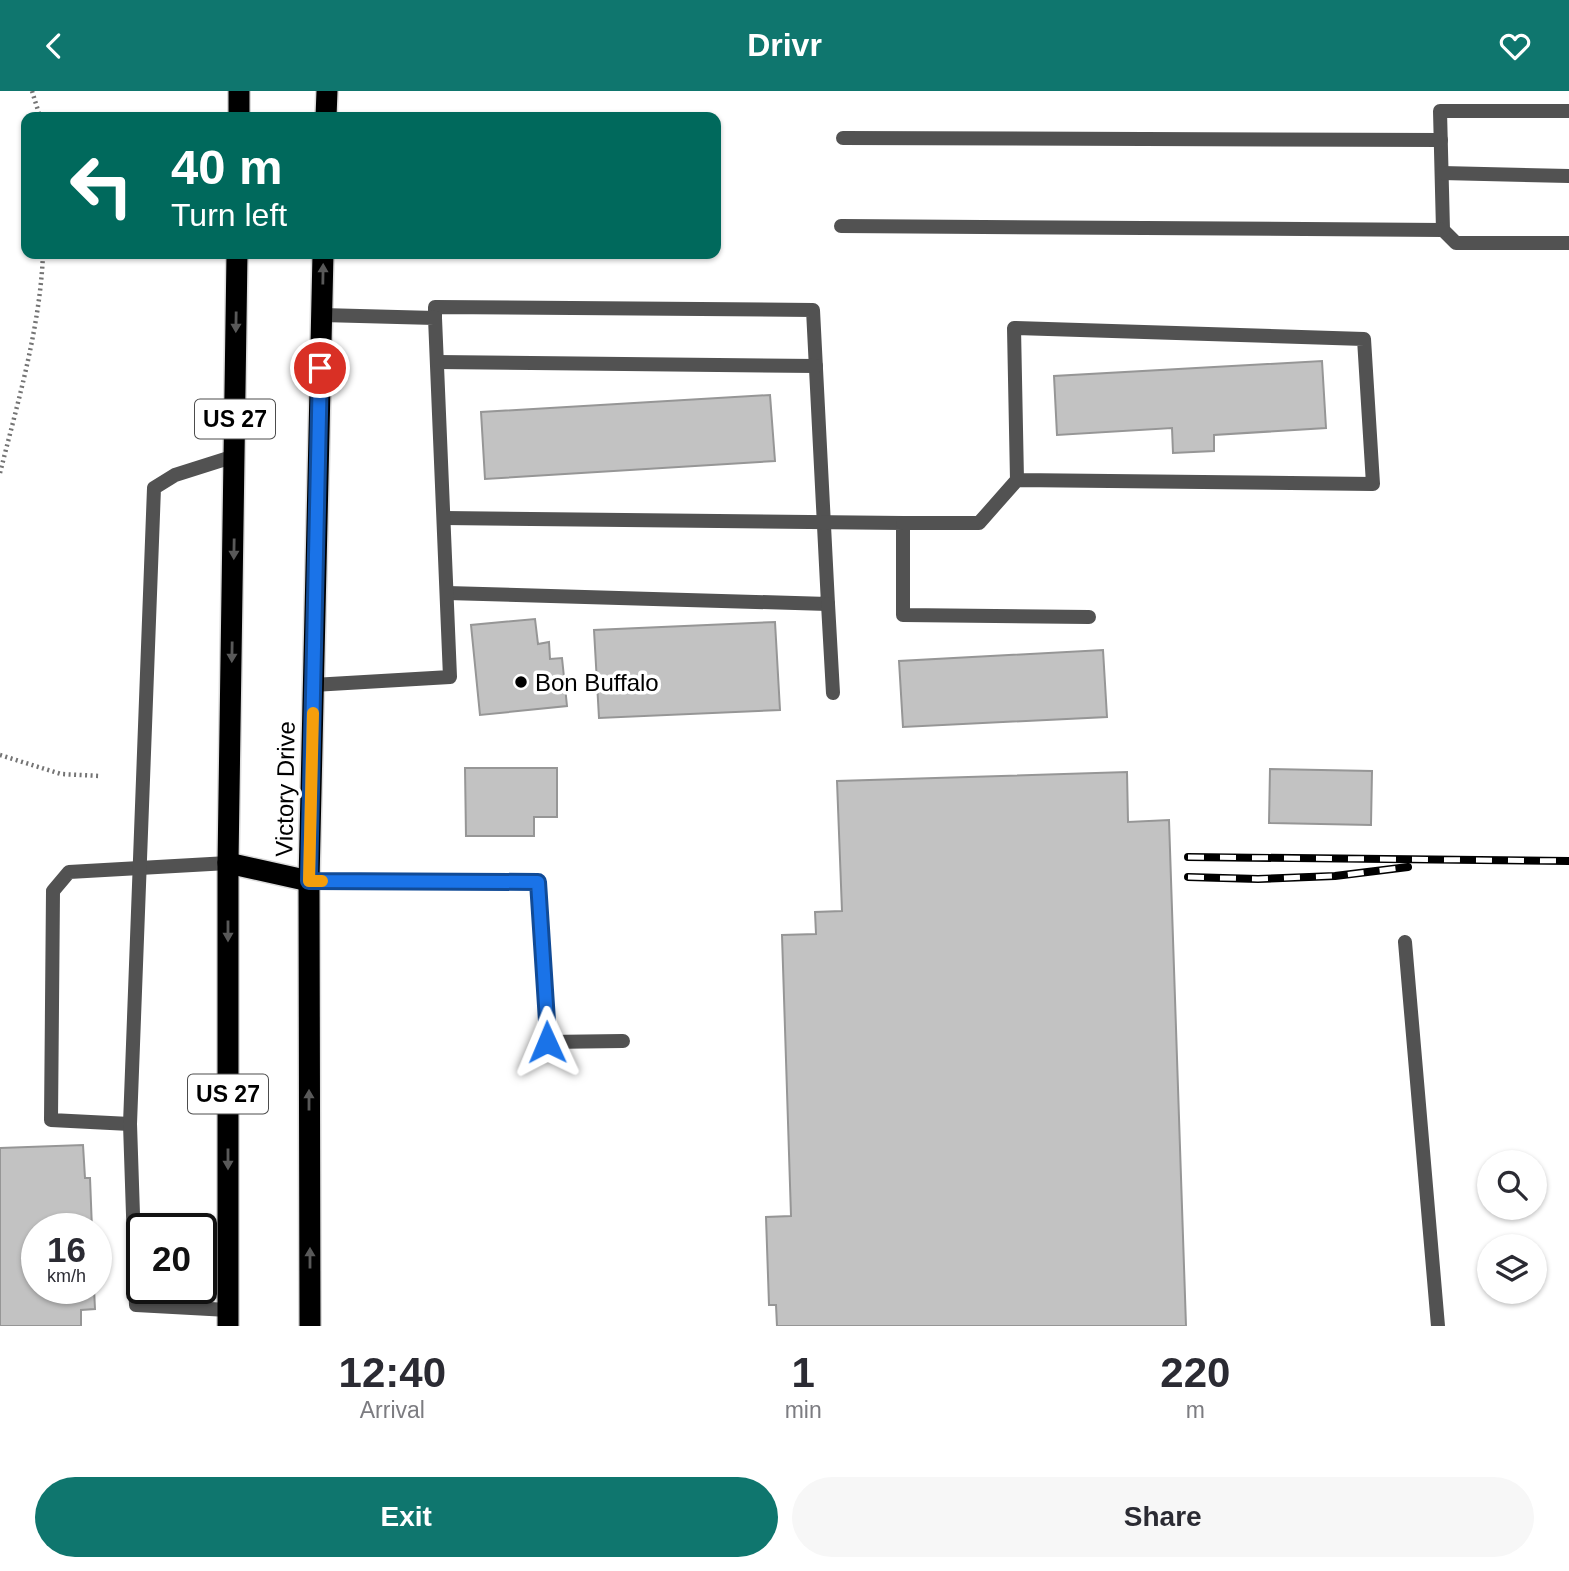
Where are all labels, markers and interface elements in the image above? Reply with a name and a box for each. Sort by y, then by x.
icon: back [35,27,73,65]
text: Drivr [747,27,822,63]
icon: heart [1496,27,1534,65]
icon: left [56,140,147,231]
text: 40 m [171,140,283,194]
text: Turn left [171,197,287,233]
one-way arrow [317,262,328,284]
one-way arrow [231,311,242,333]
pin [290,338,350,398]
icon: arrive [301,349,339,387]
road number: US 27 [195,399,275,439]
one-way arrow [228,539,240,561]
one-way arrow [227,642,238,664]
place label: Bon Buffalo [535,669,659,696]
marker: Bon Buffalo [513,674,529,690]
street label: Victory Drive [270,721,300,857]
one-way arrow [222,920,234,942]
position arrow [510,1005,584,1079]
road number: US 27 [188,1075,268,1113]
one-way arrow [304,1088,315,1110]
one-way arrow [222,1148,234,1170]
map controls [1477,1150,1547,1304]
button: search [1477,1150,1547,1220]
speed limit sign: 20 [126,1213,217,1304]
text: 16 [47,1230,86,1269]
button: layers [1477,1234,1547,1304]
one-way arrow [304,1247,316,1269]
text: km/h [47,1266,86,1286]
text: 12:40 [339,1349,446,1396]
text: 1 [791,1349,815,1396]
text: 220 [1160,1349,1230,1396]
text: Arrival [360,1397,425,1423]
text: min [785,1397,822,1423]
text: m [1186,1397,1205,1423]
button: Exit [35,1477,778,1557]
button: Share [792,1477,1534,1557]

